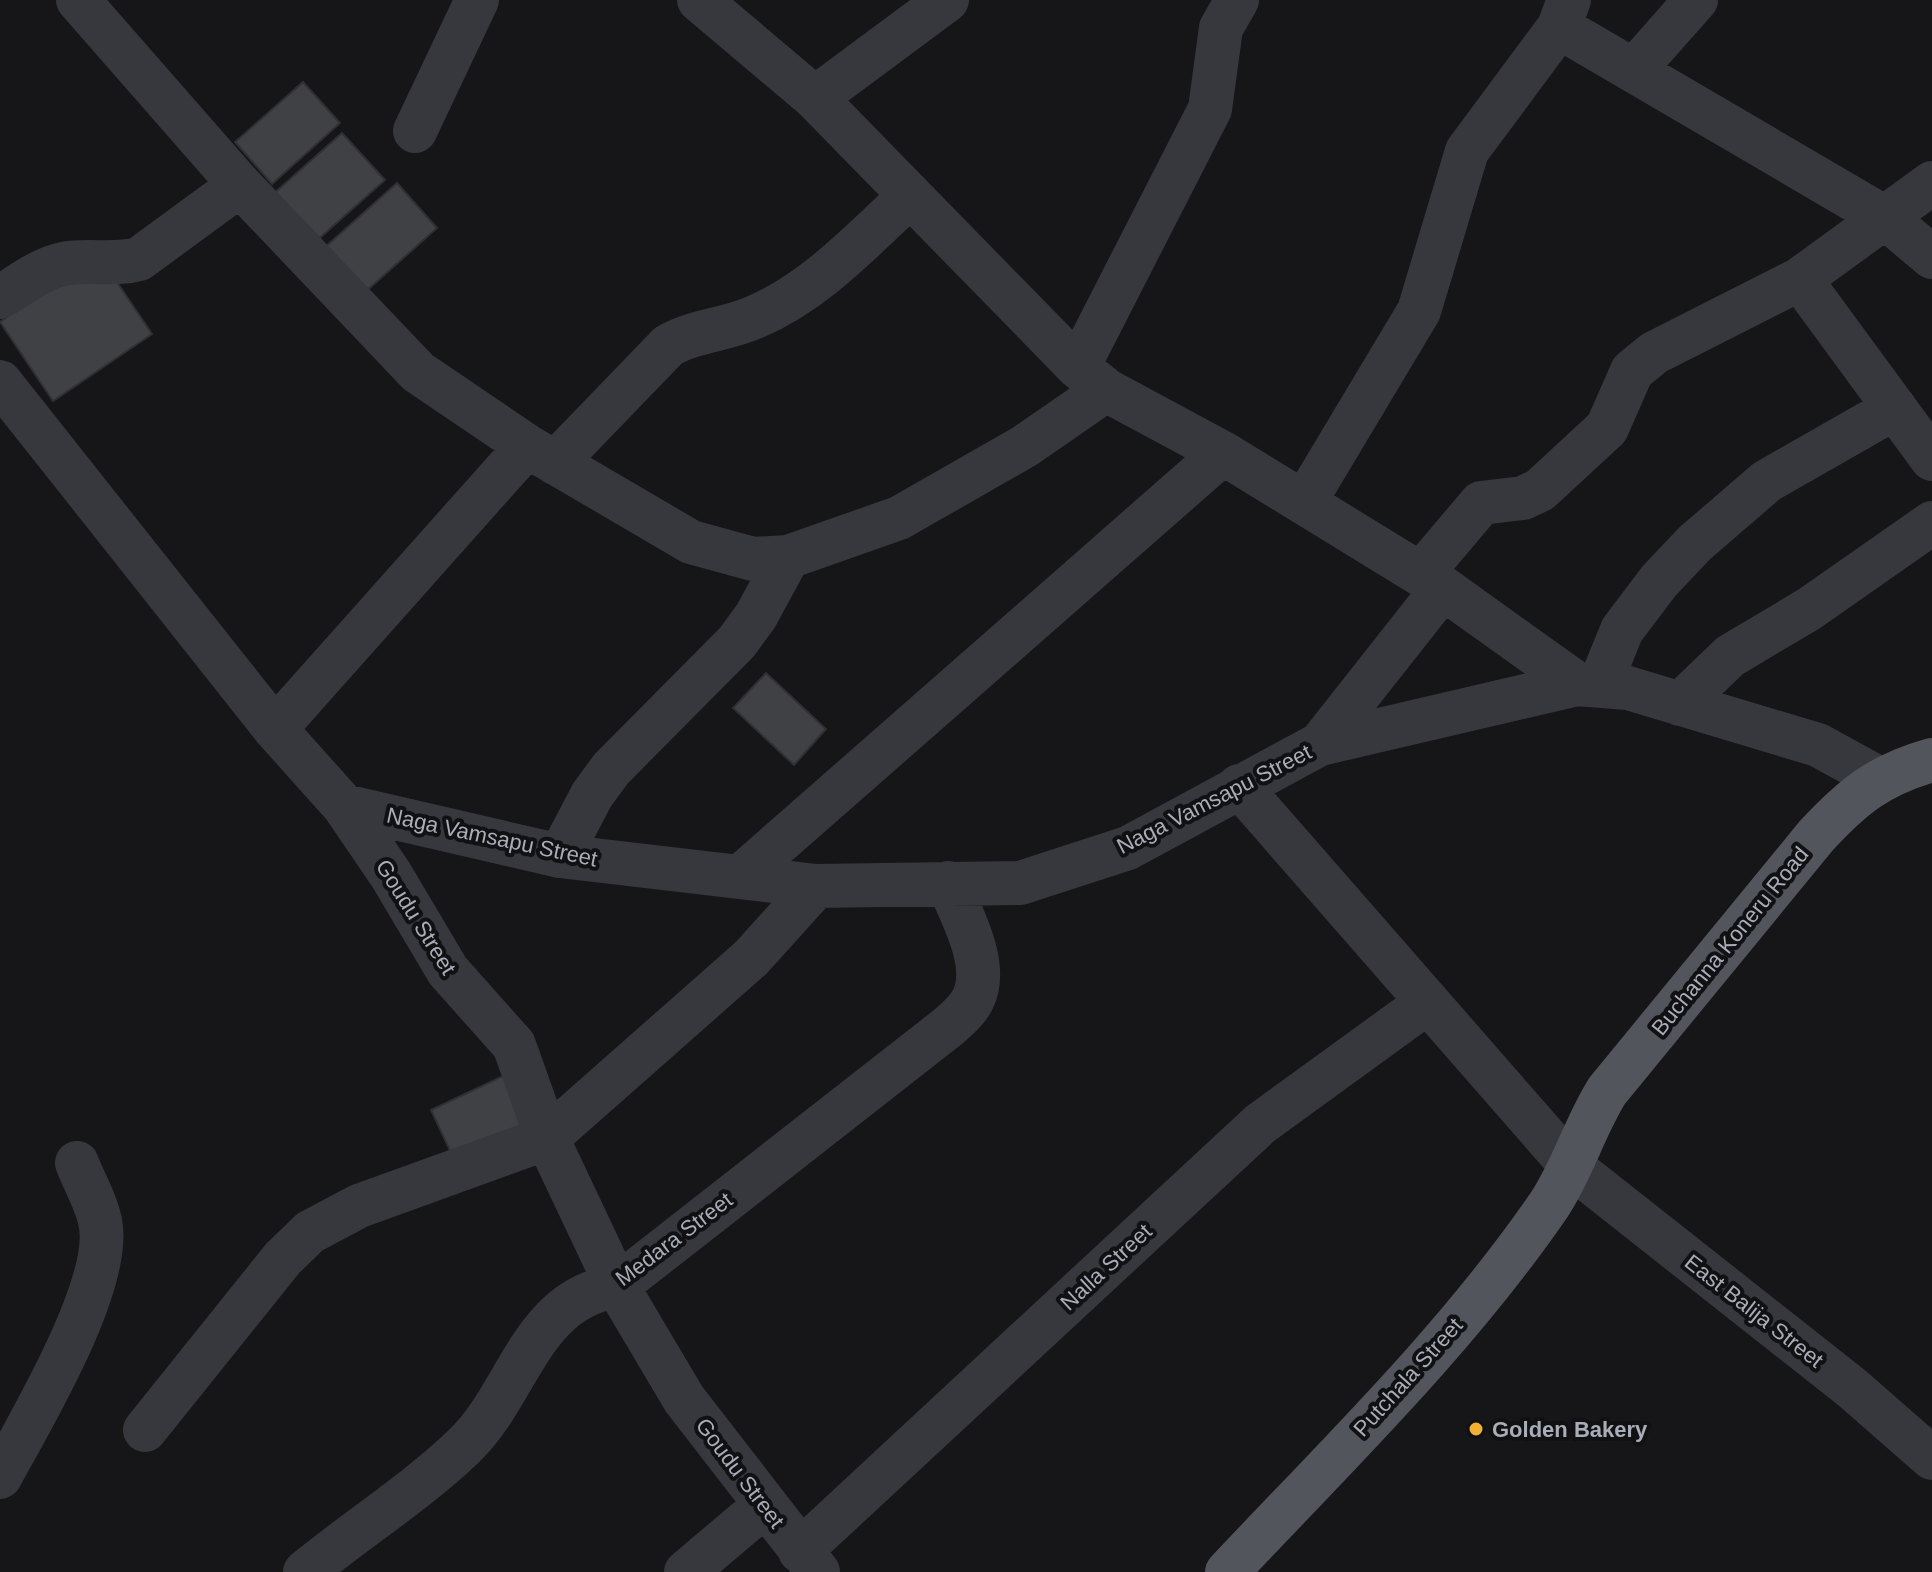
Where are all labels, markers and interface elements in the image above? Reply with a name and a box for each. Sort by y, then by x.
street label: Naga Vamsapu Street [1113,739,1315,859]
street label: Naga Vamsapu Street [384,802,600,872]
street label: Buchanna Koneru Road [1646,842,1814,1040]
street label: Goudu Street [371,855,461,979]
street label: Medara Street [611,1187,737,1291]
street label: Nalla Street [1055,1219,1157,1315]
street label: East Balija Street [1680,1249,1828,1373]
street label: Putchala Street [1348,1313,1468,1441]
street label: Goudu Street [691,1413,789,1533]
place label: Golden Bakery [1492,1417,1648,1442]
marker: Golden Bakery [1467,1420,1485,1438]

